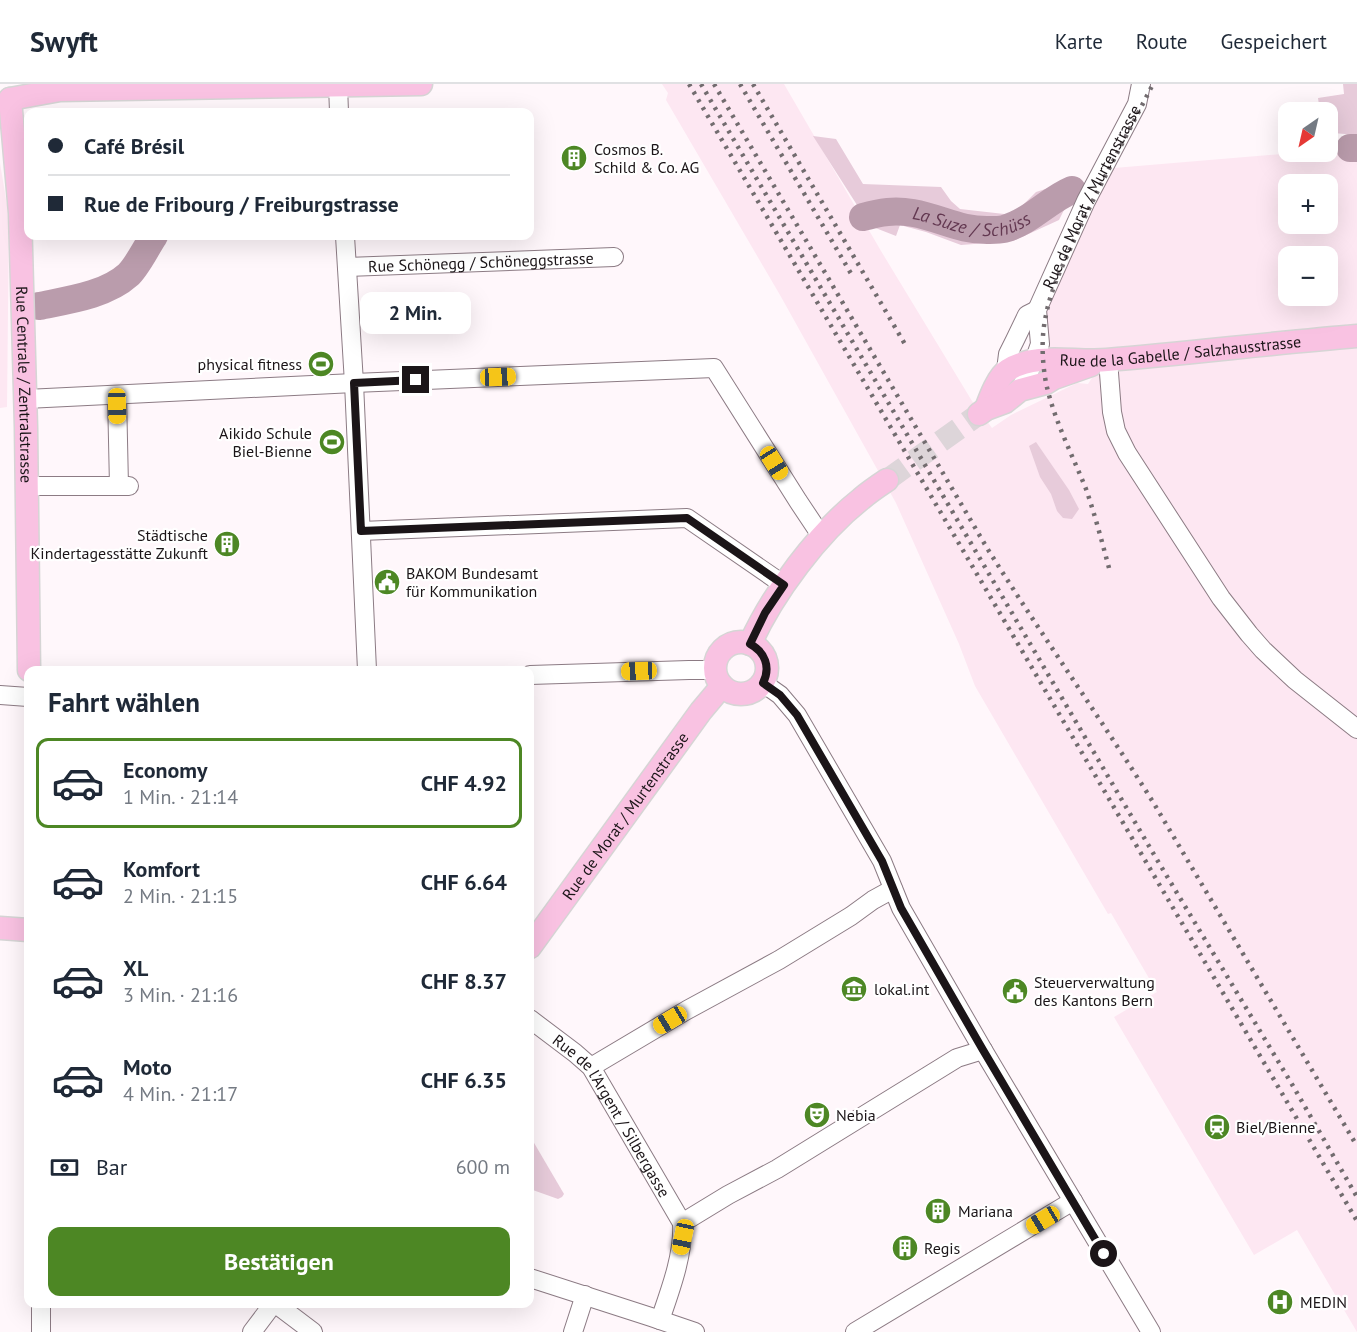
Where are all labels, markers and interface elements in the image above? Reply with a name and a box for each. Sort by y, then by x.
text: Swyft [30,23,98,60]
text: Karte [1055,28,1103,55]
text: Route [1136,28,1187,55]
text: Gespeichert [1220,28,1327,55]
street label: Rue de Morat / Murtenstrasse [1038,101,1145,292]
north arrow [1278,102,1338,162]
map controls [1278,102,1338,306]
text: Café Brésil [84,132,184,160]
place label: Cosmos B. Schild & Co. AG [594,139,699,177]
building icon: Cosmos B. Schild & Co. AG [559,143,589,173]
button: + [1278,174,1338,234]
text: Rue de Fribourg / Freiburgstrasse [84,190,399,218]
water label: La Suze / Schüss [911,201,1036,241]
button: − [1278,246,1338,306]
street label: Rue Schönegg / Schöneggstrasse [368,248,594,276]
street label: Rue Centrale / Zentralstrasse [12,286,37,483]
callout: 2 Min. [360,293,472,335]
text: 2 Min. [389,300,442,326]
street label: Rue de la Gabelle / Salzhausstrasse [1059,331,1302,371]
sports icon: physical fitness [306,349,336,379]
place label: physical fitness [198,354,302,374]
route end [402,366,429,393]
car [480,367,516,387]
car [108,388,126,424]
place label: Aikido Schule Biel-Bienne [219,423,312,461]
sports icon: Aikido Schule Biel-Bienne [317,427,347,457]
car [757,443,791,483]
place label: Städtische Kindertagesstätte Zukunft [31,525,209,563]
building icon: Städtische Kindertagesstätte Zukunft [212,529,242,559]
place label: BAKOM Bundesamt für Kommunikation [406,563,539,601]
public building icon: BAKOM Bundesamt für Kommunikation [372,567,402,597]
car [621,661,657,681]
text: Fahrt wählen [48,685,200,719]
street label: Rue de Morat / Murtenstrasse [558,728,693,904]
icon: car [51,756,105,810]
text: Economy [123,756,207,784]
text: CHF 4.92 [421,769,507,797]
text: 1 Min. · 21:14 [123,784,238,810]
icon: car [51,855,105,909]
text: Komfort [123,855,200,883]
text: CHF 6.64 [421,868,507,896]
text: 2 Min. · 21:15 [123,883,238,909]
icon: car [51,954,105,1008]
text: XL [123,954,148,982]
text: CHF 8.37 [421,967,507,995]
place label: Steuerverwaltung des Kantons Bern [1034,972,1155,1010]
museum icon: lokal.int [839,974,869,1004]
public building icon: Steuerverwaltung des Kantons Bern [1000,976,1030,1006]
place label: lokal.int [874,979,930,999]
text: 3 Min. · 21:16 [123,982,238,1008]
car [650,1003,690,1037]
street label: Rue de l'Argent / Silbergasse [549,1030,675,1201]
icon: car [51,1053,105,1107]
text: Moto [123,1053,172,1081]
text: CHF 6.35 [421,1066,507,1094]
text: 4 Min. · 21:17 [123,1081,238,1107]
theatre icon: Nebia [802,1100,832,1130]
place label: Nebia [836,1105,876,1125]
station icon: Biel/Bienne [1202,1112,1232,1142]
place label: Biel/Bienne [1236,1117,1316,1137]
icon: cash [48,1151,81,1184]
text: Bar [96,1153,127,1181]
text: 600 m [456,1154,510,1180]
building icon: Mariana [923,1196,953,1226]
place label: Mariana [958,1201,1013,1221]
car [1023,1203,1063,1237]
car [670,1218,696,1256]
button: Bestätigen [48,1227,510,1296]
building icon: Regis [890,1233,920,1263]
place label: Regis [924,1238,961,1258]
route start [1090,1240,1117,1267]
hospital icon: MEDIN [1265,1287,1295,1317]
place label: MEDIN [1300,1292,1347,1312]

